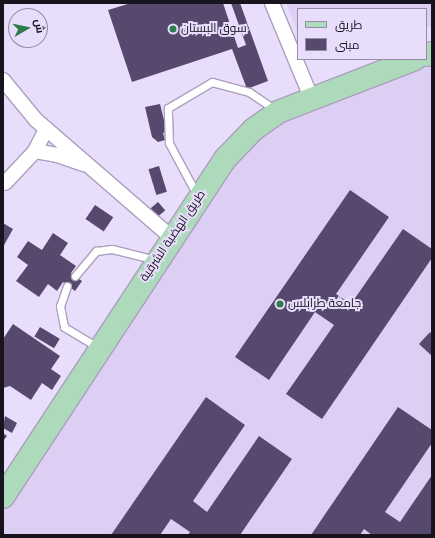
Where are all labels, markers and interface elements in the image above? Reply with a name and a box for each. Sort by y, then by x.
north arrow [8,8,48,48]
legend [297,8,427,60]
text: طريق [335,16,362,35]
text: ش [30,18,49,35]
place label: سوق البستان [181,22,247,36]
marker: سوق البستان [168,24,178,34]
text: مبنى [335,36,360,55]
street label: طريق الهضبة الشرقية [137,188,209,284]
place label: جامعة طرابلس [288,297,361,311]
marker: جامعة طرابلس [275,299,285,309]

